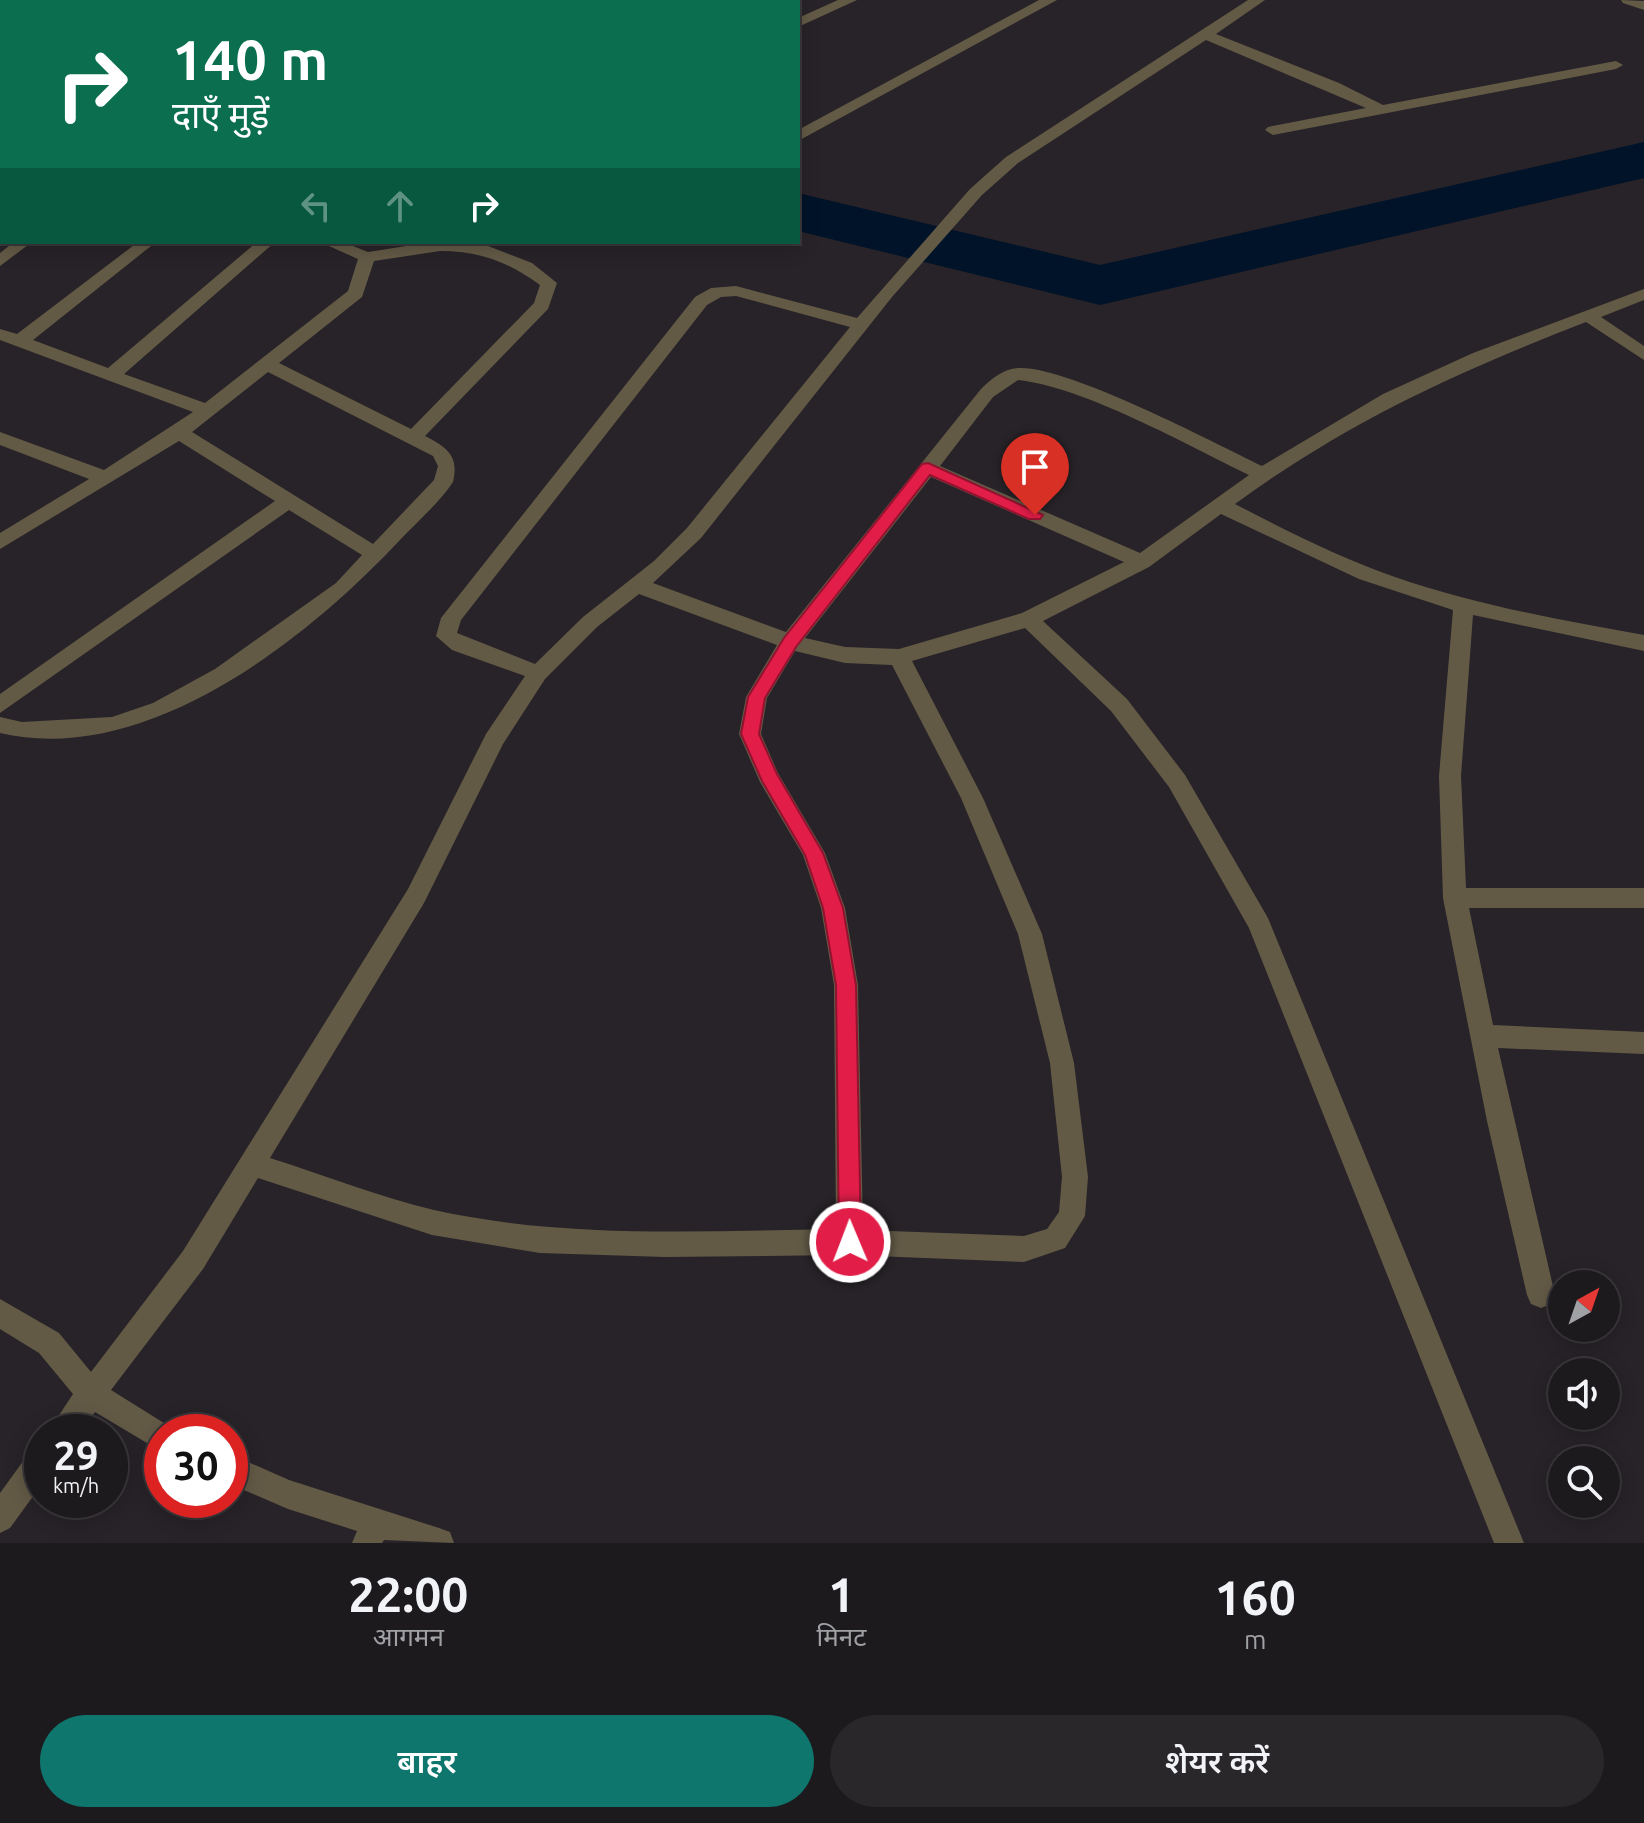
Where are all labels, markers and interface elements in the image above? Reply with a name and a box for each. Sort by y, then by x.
text: 140 m [172,28,328,91]
icon: right [40,32,144,136]
text: दाएँ मुड़ें [172,94,269,135]
icon: left [294,184,338,228]
icon: ahead [378,184,422,228]
icon: right [462,184,506,228]
pin [1001,433,1069,515]
icon: arrive [1013,445,1057,489]
position arrow [808,1200,892,1284]
north arrow [1548,1270,1620,1342]
map controls [1548,1270,1620,1518]
button: sound [1548,1358,1620,1430]
speed limit sign: 30 [144,1414,248,1518]
text: 29 [53,1433,99,1478]
button: search [1548,1446,1620,1518]
text: km/h [53,1474,99,1497]
text: 22:00 [348,1567,468,1621]
text: 1 [828,1567,855,1621]
text: 160 [1215,1570,1296,1624]
text: आगमन [373,1622,444,1651]
text: मिनट [817,1622,866,1651]
text: m [1244,1625,1266,1654]
button: बाहर [40,1715,814,1807]
button: शेयर करें [830,1715,1604,1807]

